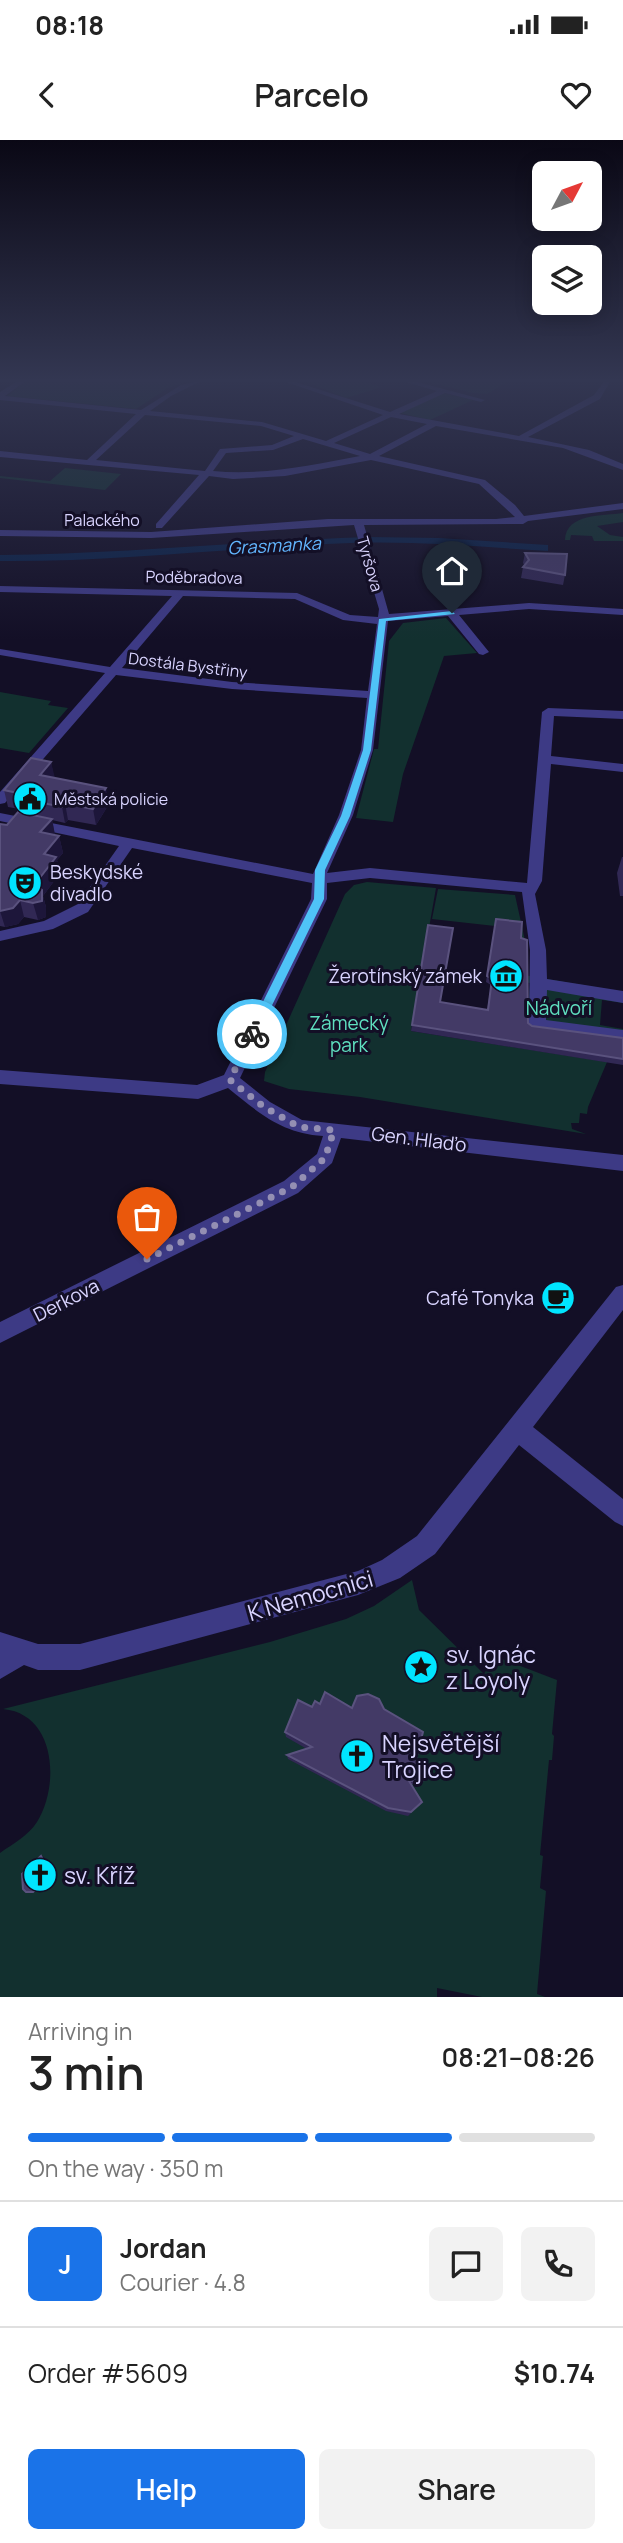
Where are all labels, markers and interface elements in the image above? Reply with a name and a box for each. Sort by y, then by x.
text: 08:18 [35,7,104,43]
text: Parcelo [254,73,369,117]
icon: back [28,76,66,114]
icon: heart [557,76,595,114]
north arrow [532,161,602,231]
map controls [532,161,602,315]
button: layers [532,245,602,315]
street label: Palackého [64,509,140,531]
water label: Grasmanka [227,531,322,559]
street label: Tyršova [352,534,388,594]
pin [422,541,482,613]
icon: home [433,552,471,590]
street label: Poděbradova [145,565,243,589]
street label: Dostála Bystřiny [127,647,249,683]
public building icon: Městská policie [11,780,49,818]
place label: Městská policie [54,788,168,810]
place label: Beskydské divadlo [50,859,143,907]
theatre icon: Beskydské divadlo [6,864,44,902]
museum icon: Žerotínský zámek [487,957,525,995]
place label: Žerotínský zámek [328,963,483,989]
park label: Nádvoří [526,995,592,1021]
courier [217,999,287,1069]
park label: Zámecký park [309,1010,389,1058]
icon: bike [233,1015,271,1053]
street label: Gen. Hlaďo [370,1120,468,1158]
pin [117,1187,177,1259]
icon: bag [128,1198,166,1236]
street label: Derkova [29,1272,103,1328]
cafe icon: Café Tonyka [539,1279,577,1317]
place label: Café Tonyka [426,1285,534,1311]
street label: K Nemocnici [243,1562,377,1628]
place label: sv. Ignác z Loyoly [446,1638,536,1696]
place icon: sv. Ignác z Loyoly [402,1648,440,1686]
place label: Nejsvětější Trojice [382,1727,500,1785]
church icon: Nejsvětější Trojice [338,1737,376,1775]
church icon: sv. Kříž [21,1856,59,1894]
place label: sv. Kříž [64,1859,135,1891]
text: Arriving in [28,2015,133,2047]
text: 08:21–08:26 [442,2039,595,2075]
text: 3 min [28,2041,145,2104]
text: On the way · 350 m [28,2152,224,2184]
button: chat [429,2227,503,2301]
button: phone [521,2227,595,2301]
text: Jordan [120,2230,206,2266]
text: J [58,2246,72,2282]
text: Courier · 4.8 [120,2266,246,2298]
text: Order #5609 [28,2355,188,2391]
text: $10.74 [514,2355,595,2391]
button: Help [28,2449,305,2529]
button: Share [319,2449,595,2529]

